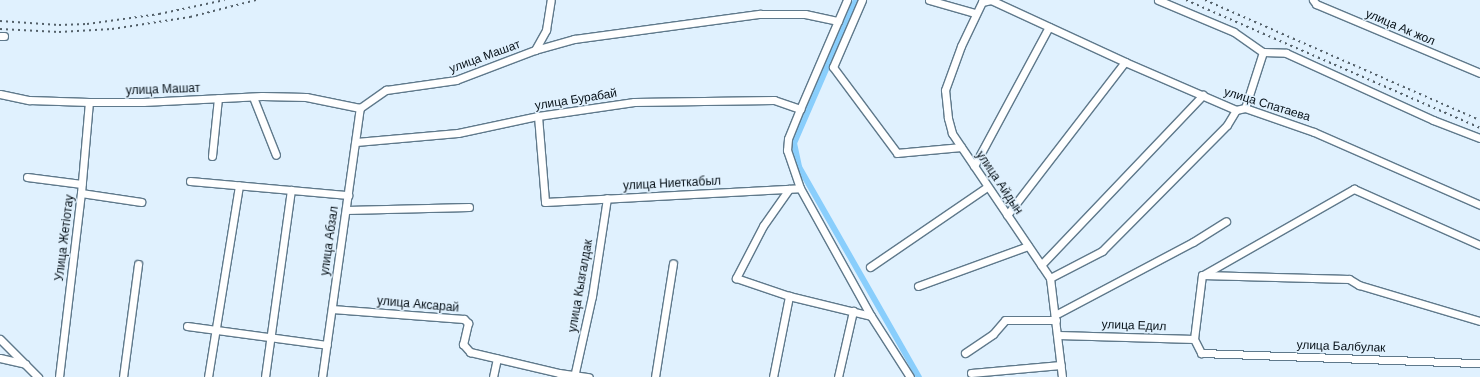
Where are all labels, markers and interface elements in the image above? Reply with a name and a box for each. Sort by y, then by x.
street label: улица Ак жол [1363,7,1437,49]
street label: улица Машат [448,37,522,77]
street label: улица Машат [126,82,200,98]
street label: улица Спатаева [1222,85,1312,125]
street label: улица Бурабай [534,86,618,114]
street label: улица Айдын [973,149,1025,217]
street label: улица Ниеткабыл [623,174,721,194]
street label: Улица Жетіотау [53,194,77,282]
street label: улица Абзал [318,205,342,277]
street label: улица Кызгалдак [566,238,596,334]
street label: улица Аксарай [376,294,460,316]
street label: улица Едил [1101,318,1167,334]
street label: улица Балбулак [1296,338,1386,356]

